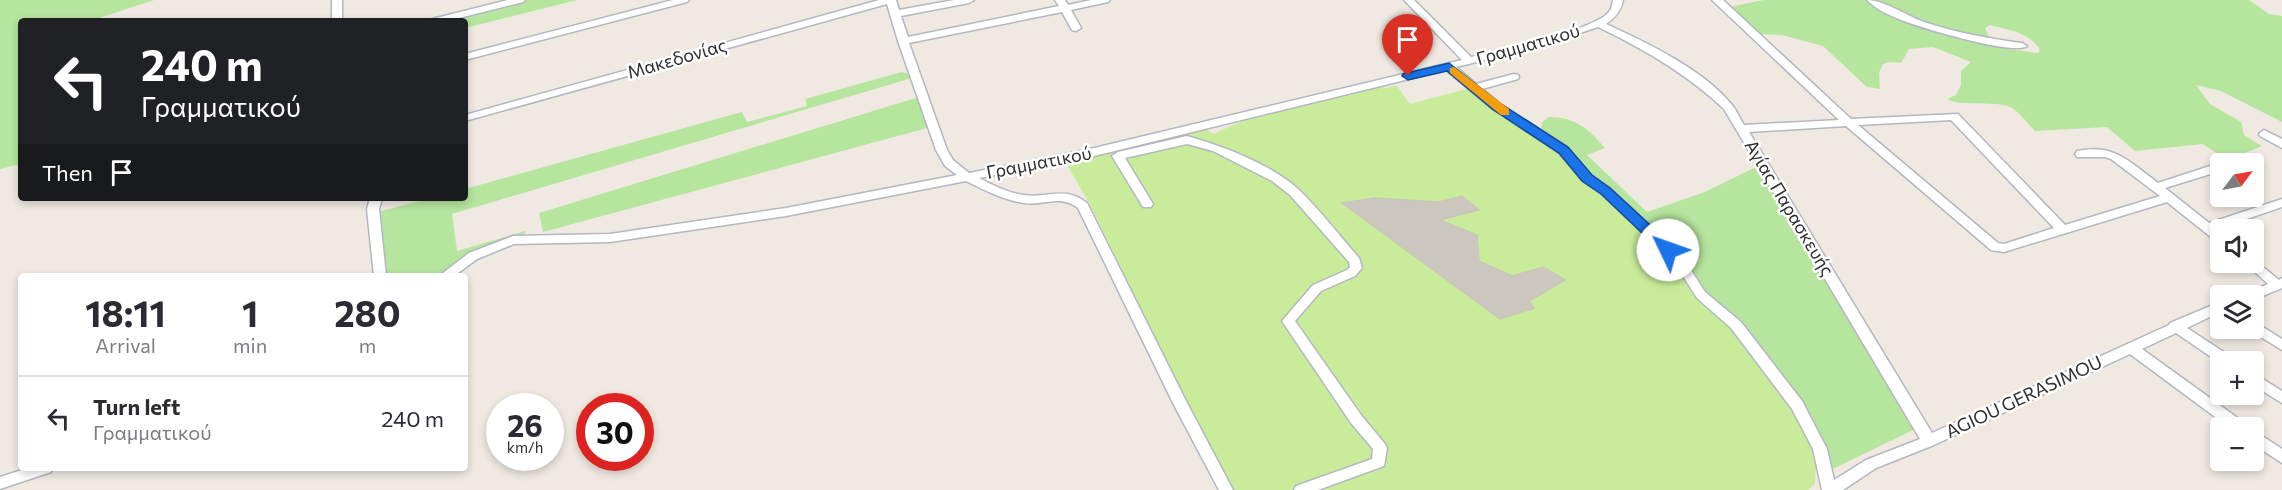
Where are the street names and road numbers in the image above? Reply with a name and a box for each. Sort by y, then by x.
street label: Γραμματικού [1473,19,1582,69]
street label: Μακεδονίας [624,33,729,83]
street label: Αγίας Παρασκευής [1741,135,1839,280]
street label: Γραμματικού [984,141,1093,183]
street label: AGIOU GERASIMOU [1942,350,2105,442]

